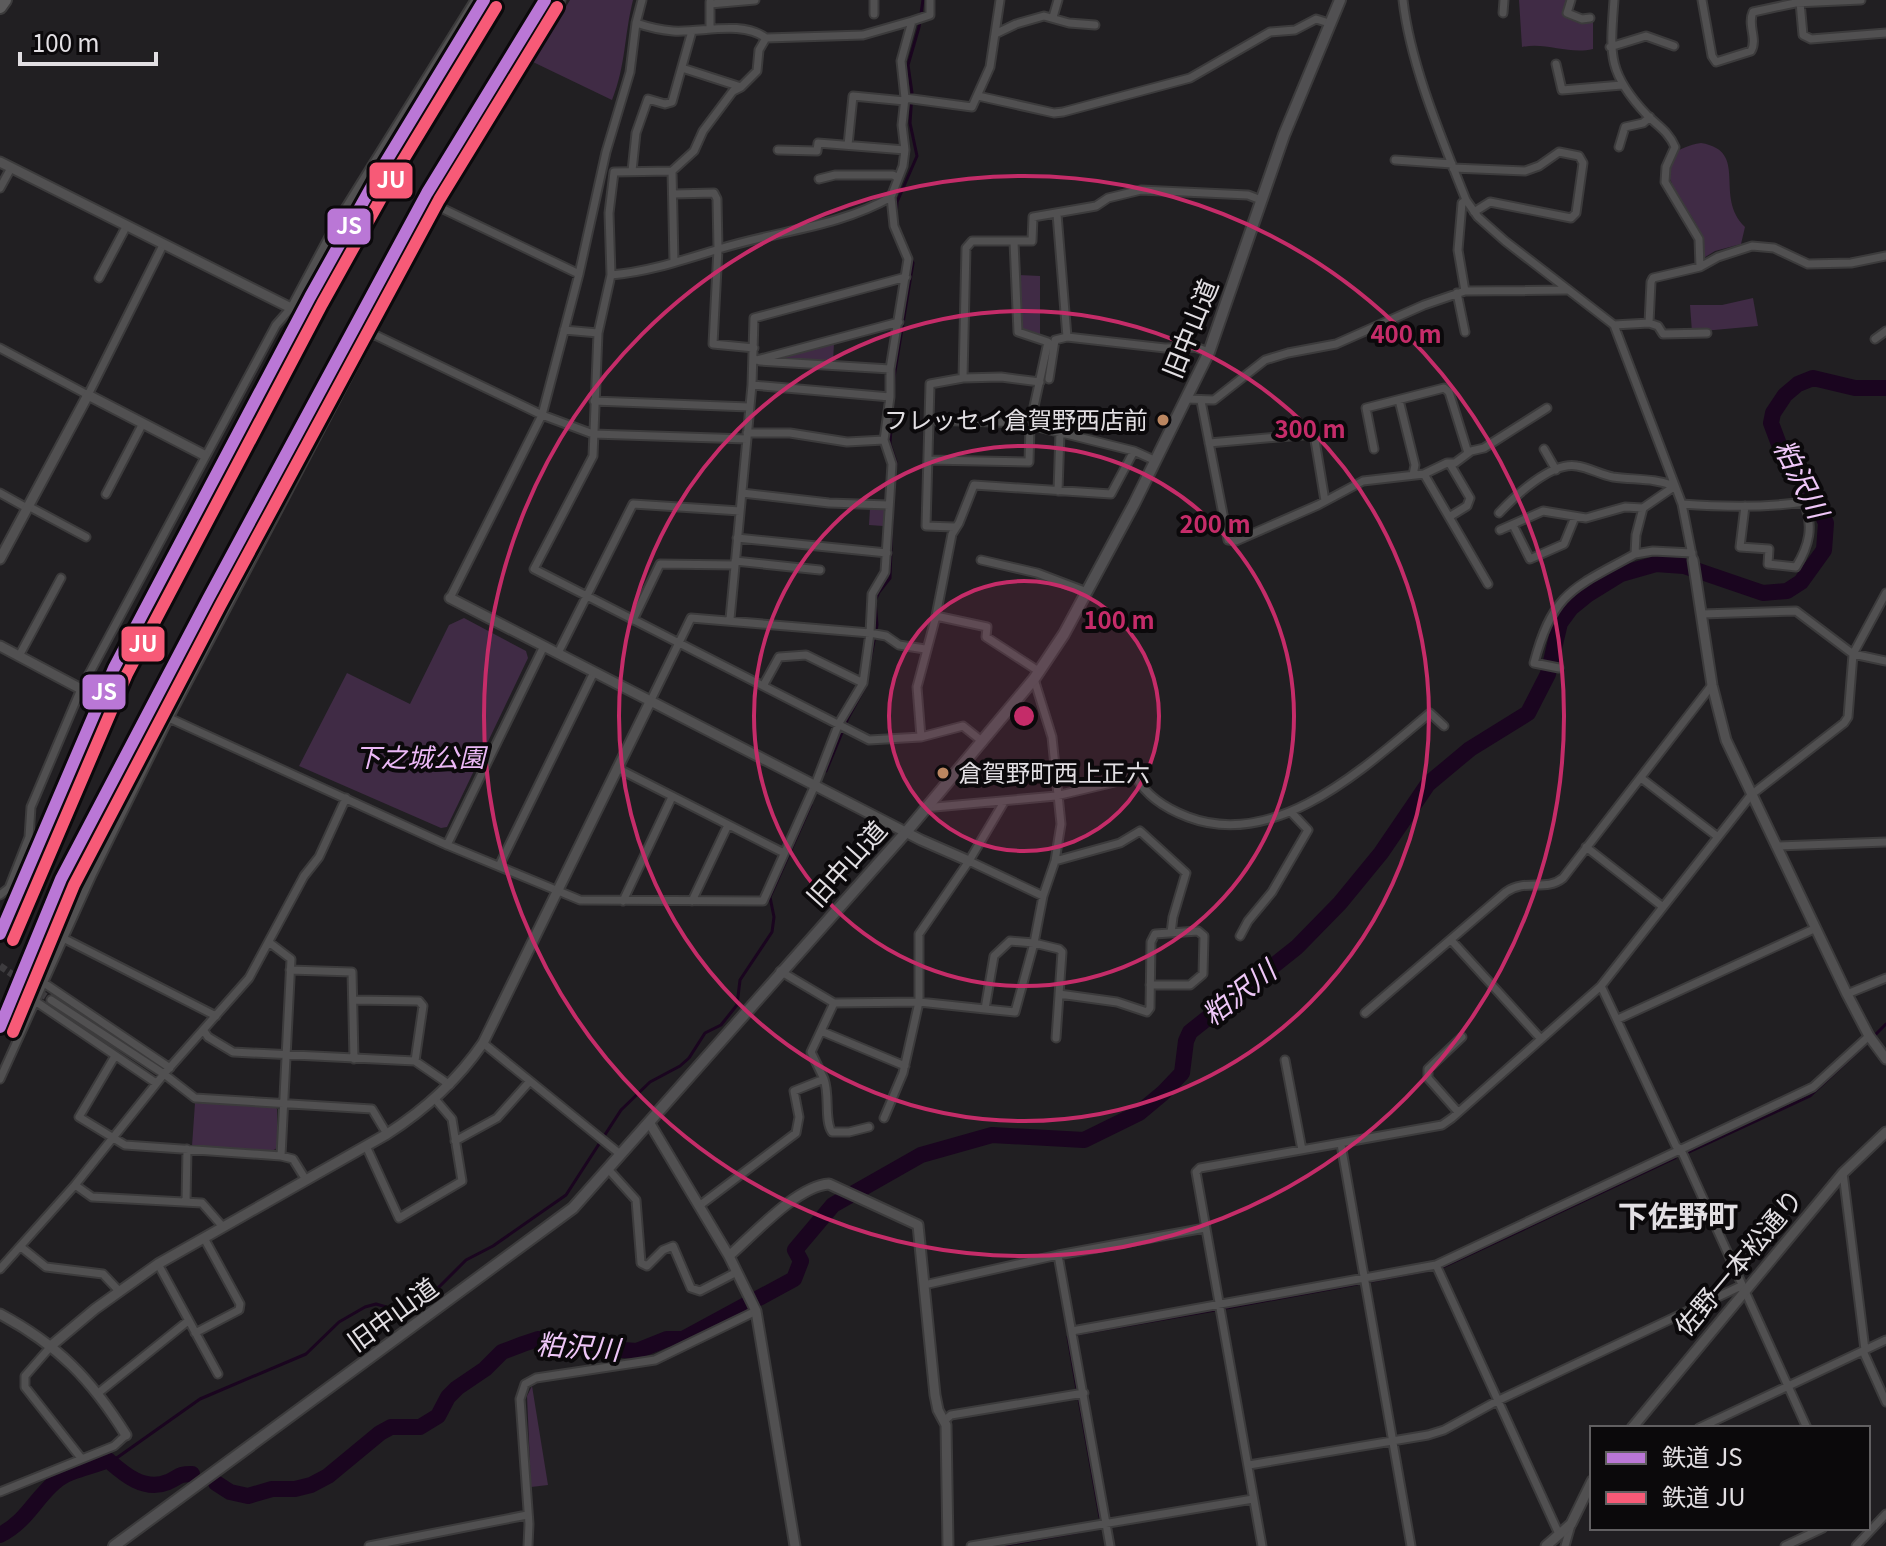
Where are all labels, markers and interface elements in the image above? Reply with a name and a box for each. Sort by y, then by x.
scale bar [20,16,156,66]
text: 100 m [32,24,100,59]
line badge: JU [368,161,414,200]
text: JU [377,162,405,194]
line badge: JS [326,207,372,246]
text: JS [336,208,362,240]
street label: 旧中山道 [1152,273,1225,383]
text: 400 m [1370,315,1442,350]
place label: フレッセイ倉賀野西店前 [884,401,1148,436]
text: 300 m [1274,410,1346,445]
marker: フレッセイ倉賀野西店前 [1155,412,1171,428]
water label: 粕沢川 [1766,432,1841,527]
text: 200 m [1179,505,1251,540]
text: 100 m [1083,601,1155,636]
line badge: JU [120,625,166,663]
text: JU [129,626,157,658]
line badge: JS [81,673,127,711]
text: JS [91,674,117,706]
centre of rings [1010,702,1038,730]
park label: 下之城公園 [355,737,489,774]
place label: 倉賀野町西上正六 [958,754,1150,789]
marker: 倉賀野町西上正六 [935,765,951,781]
street label: 旧中山道 [797,811,894,913]
water label: 粕沢川 [1192,948,1286,1033]
street label: 佐野一本松通り [1664,1180,1810,1343]
district label: 下佐野町 [1618,1192,1738,1236]
street label: 旧中山道 [339,1267,444,1359]
water label: 粕沢川 [535,1322,624,1368]
legend [1590,1426,1870,1530]
text: 鉄道 JS [1662,1438,1743,1473]
text: 鉄道 JU [1662,1478,1746,1513]

